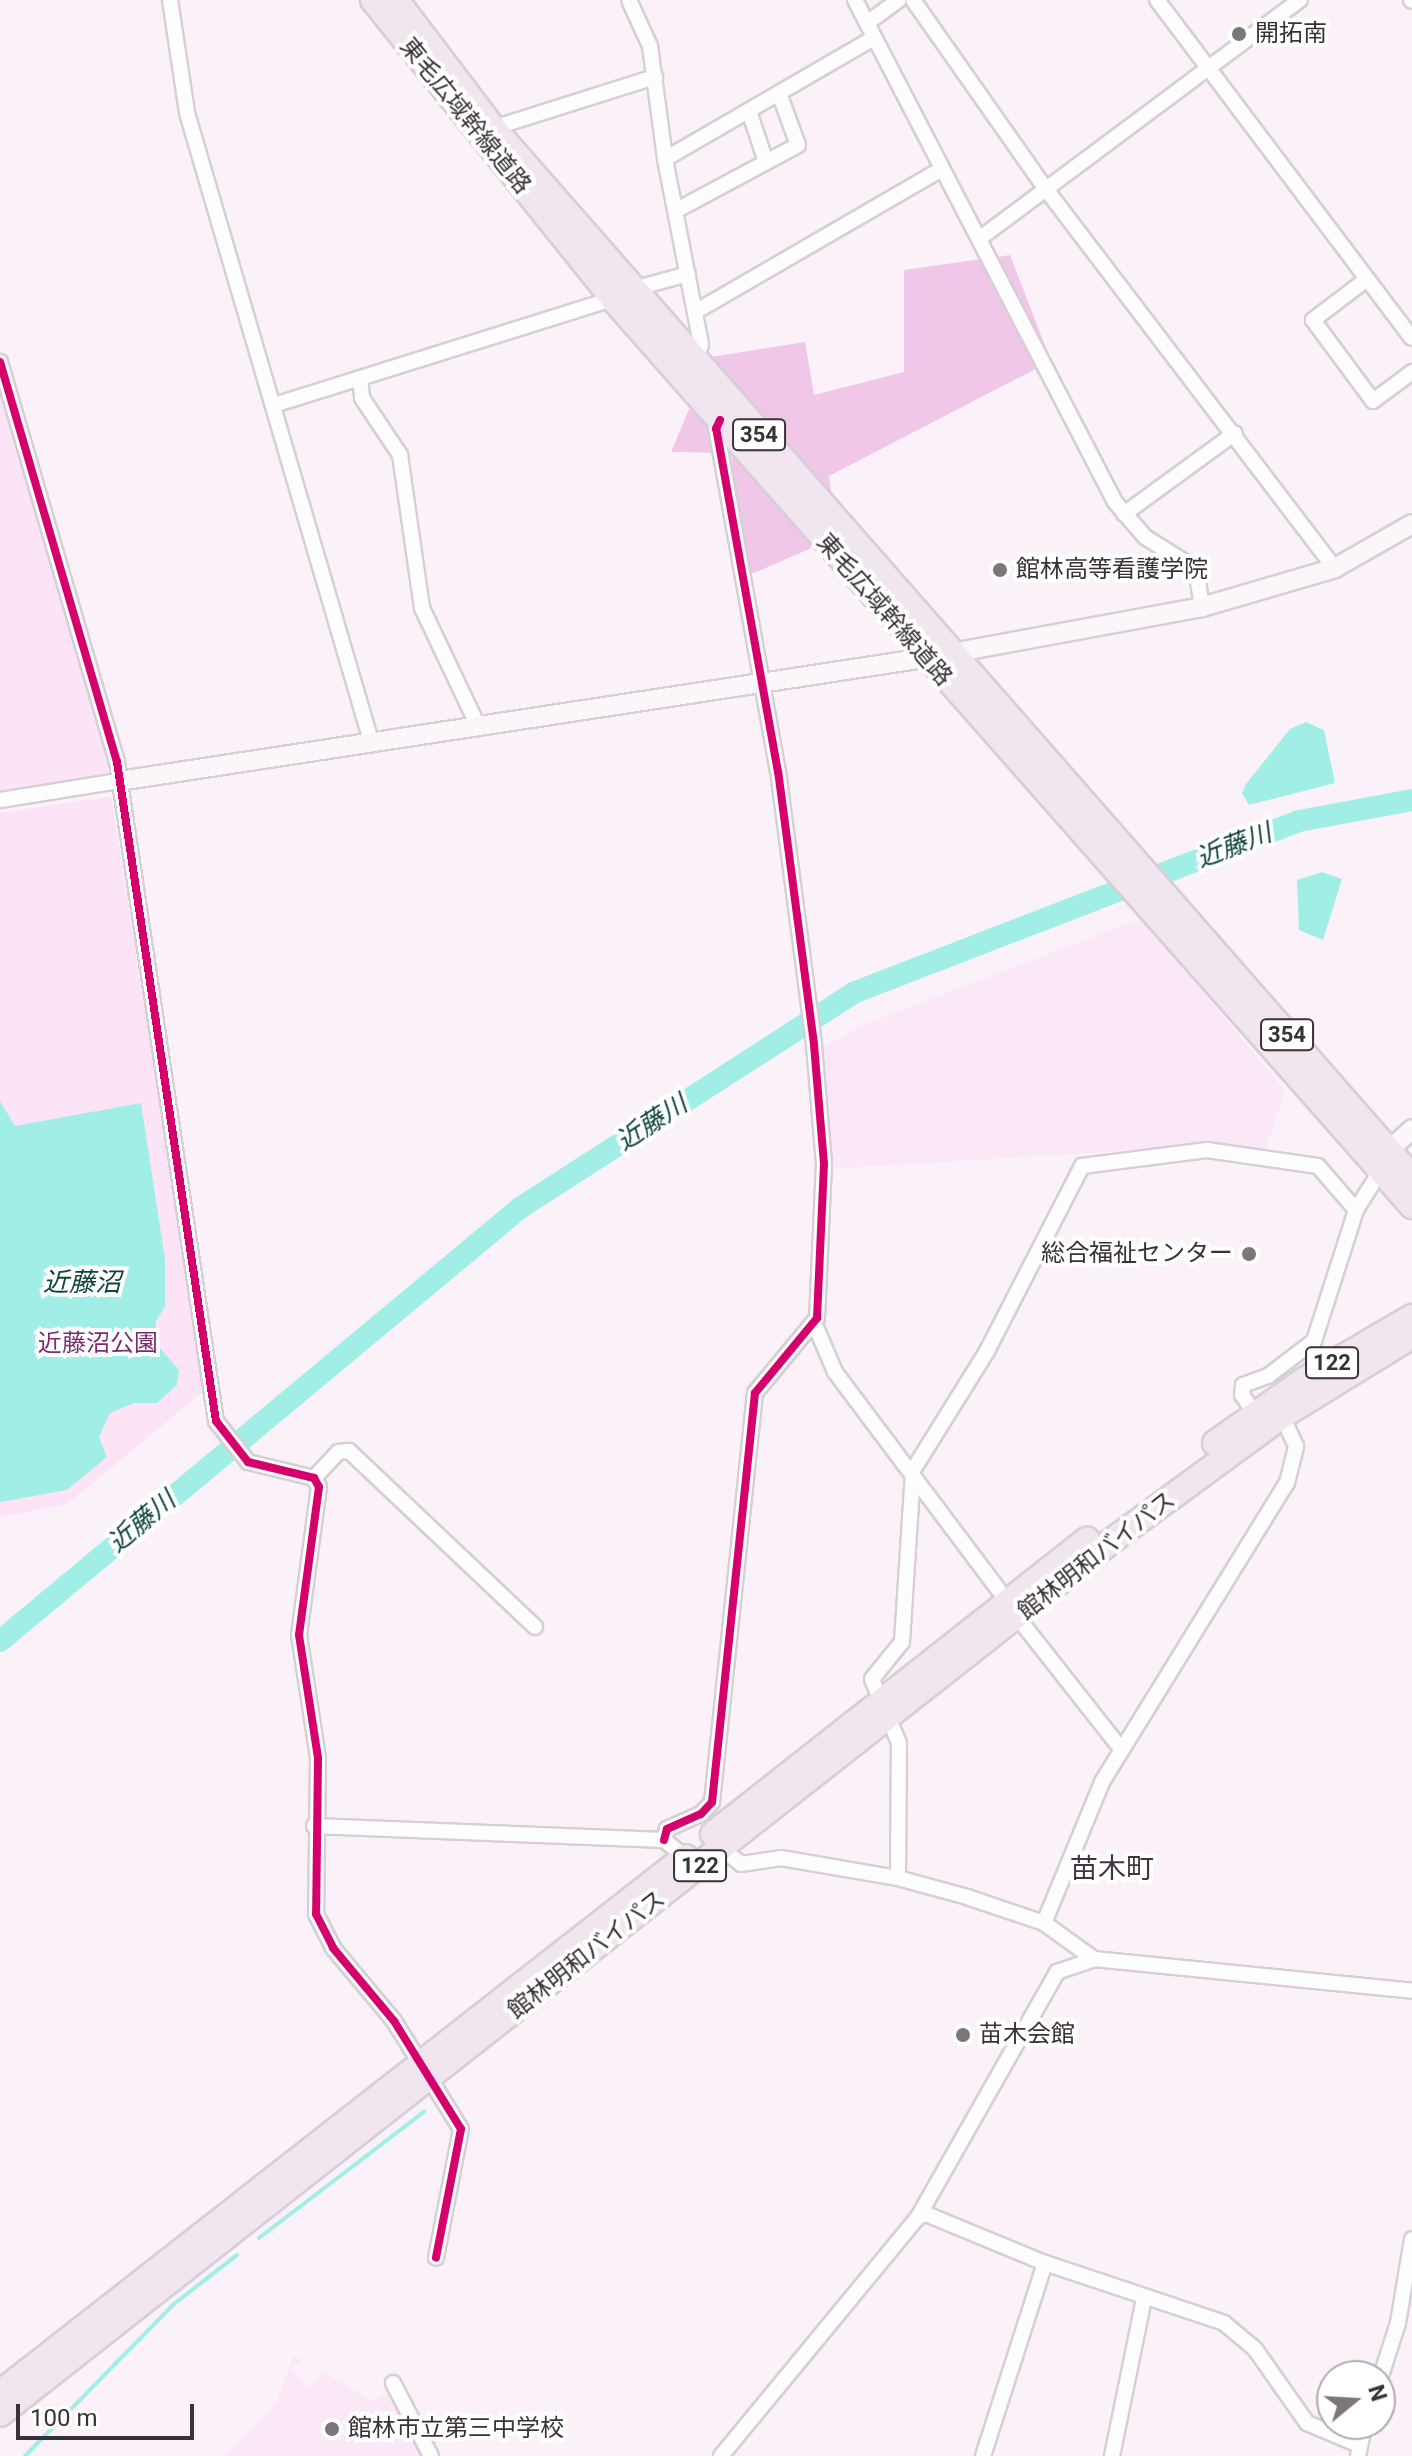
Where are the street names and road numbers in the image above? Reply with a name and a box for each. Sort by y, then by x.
street label: 東毛広域幹線道路 [393,32,537,200]
road number: 354 [731,417,787,453]
street label: 東毛広域幹線道路 [810,528,958,692]
road number: 354 [1259,1017,1315,1053]
road number: 122 [1304,1345,1360,1381]
street label: 館林明和バイパス [1012,1486,1182,1626]
road number: 122 [672,1848,728,1884]
street label: 館林明和バイパス [502,1885,672,2025]

